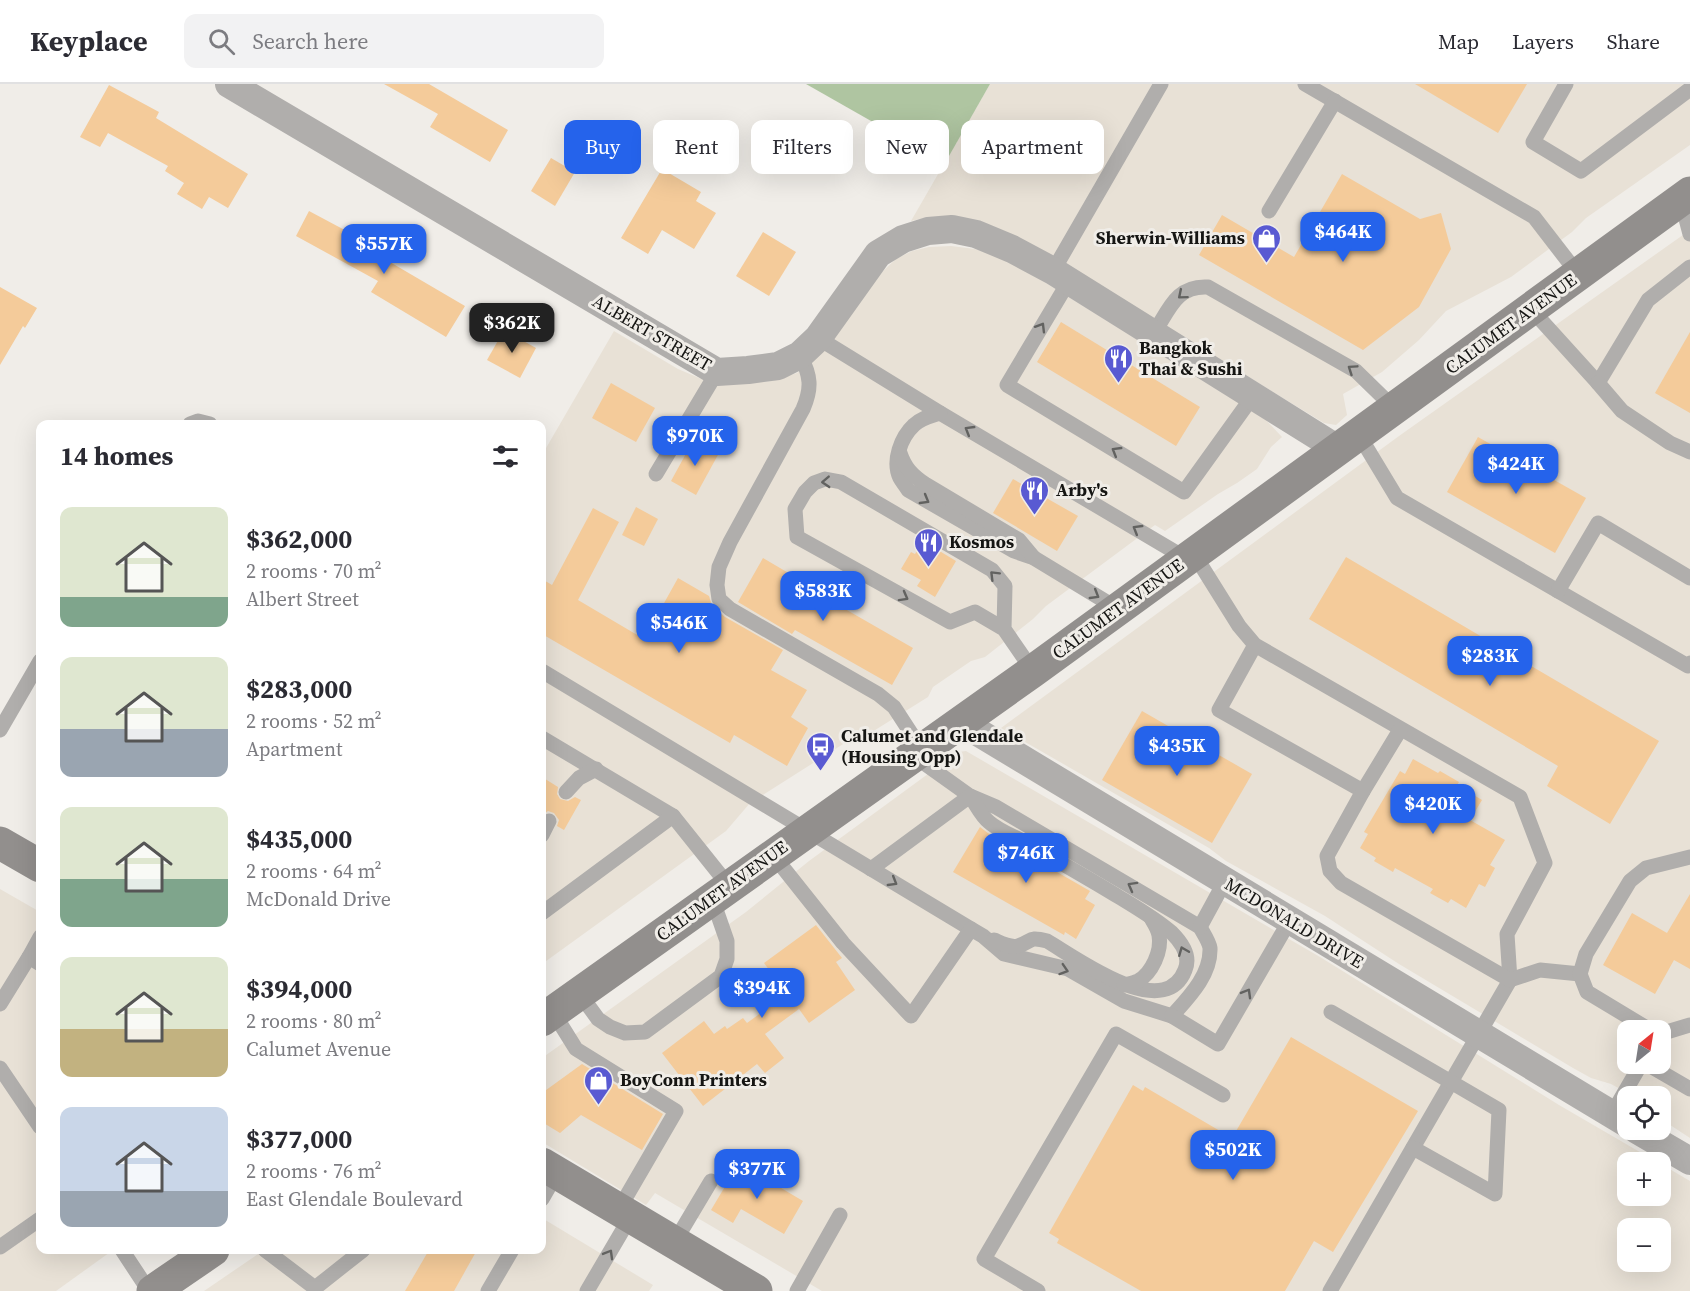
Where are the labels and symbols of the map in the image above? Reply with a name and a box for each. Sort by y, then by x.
pin: $464K [1301,212,1385,263]
shop icon: Sherwin-Williams [1250,222,1282,264]
pin: $557K [342,224,426,275]
place label: Sherwin-Williams [1096,225,1245,250]
street label: CALUMET AVENUE [1440,267,1582,380]
street label: ALBERT STREET [588,288,717,377]
one-way arrow [1178,288,1189,299]
pin: $362K [470,303,554,354]
one-way arrow [1034,323,1045,333]
place label: Bangkok Thai & Sushi [1139,335,1243,381]
restaurant icon: Bangkok Thai & Sushi [1102,342,1134,384]
one-way arrow [1348,365,1358,377]
pin: $970K [653,416,737,467]
one-way arrow [965,426,975,437]
pin: $424K [1474,444,1558,495]
one-way arrow [1112,447,1122,458]
restaurant icon: Arby's [1019,474,1051,516]
one-way arrow [821,475,830,488]
place label: Arby's [1056,477,1108,502]
one-way arrow [919,493,929,504]
one-way arrow [1133,525,1143,536]
restaurant icon: Kosmos [912,526,944,568]
place label: Kosmos [949,529,1014,554]
street label: CALUMET AVENUE [1047,552,1189,665]
pin: $583K [781,571,865,622]
one-way arrow [991,571,1002,582]
one-way arrow [1089,587,1099,599]
one-way arrow [897,590,908,601]
pin: $546K [637,603,721,654]
pin: $283K [1448,636,1532,687]
place label: Calumet and Glendale (Housing Opp) [841,723,1023,769]
pin: $435K [1135,726,1219,777]
bus stop icon: Calumet and Glendale (Housing Opp) [804,730,836,772]
pin: $420K [1391,784,1475,835]
pin: $746K [984,833,1068,884]
street label: CALUMET AVENUE [651,834,793,947]
street label: MCDONALD DRIVE [1220,871,1368,974]
one-way arrow [887,875,897,887]
one-way arrow [1128,882,1138,893]
one-way arrow [1178,946,1190,957]
one-way arrow [1058,963,1069,975]
pin: $394K [720,968,804,1019]
one-way arrow [1240,989,1251,999]
north arrow [1617,1020,1671,1074]
shop icon: BoyConn Printers [583,1064,615,1106]
place label: BoyConn Printers [620,1067,767,1092]
pin: $502K [1191,1130,1275,1181]
pin: $377K [715,1149,799,1200]
one-way arrow [601,1250,613,1260]

